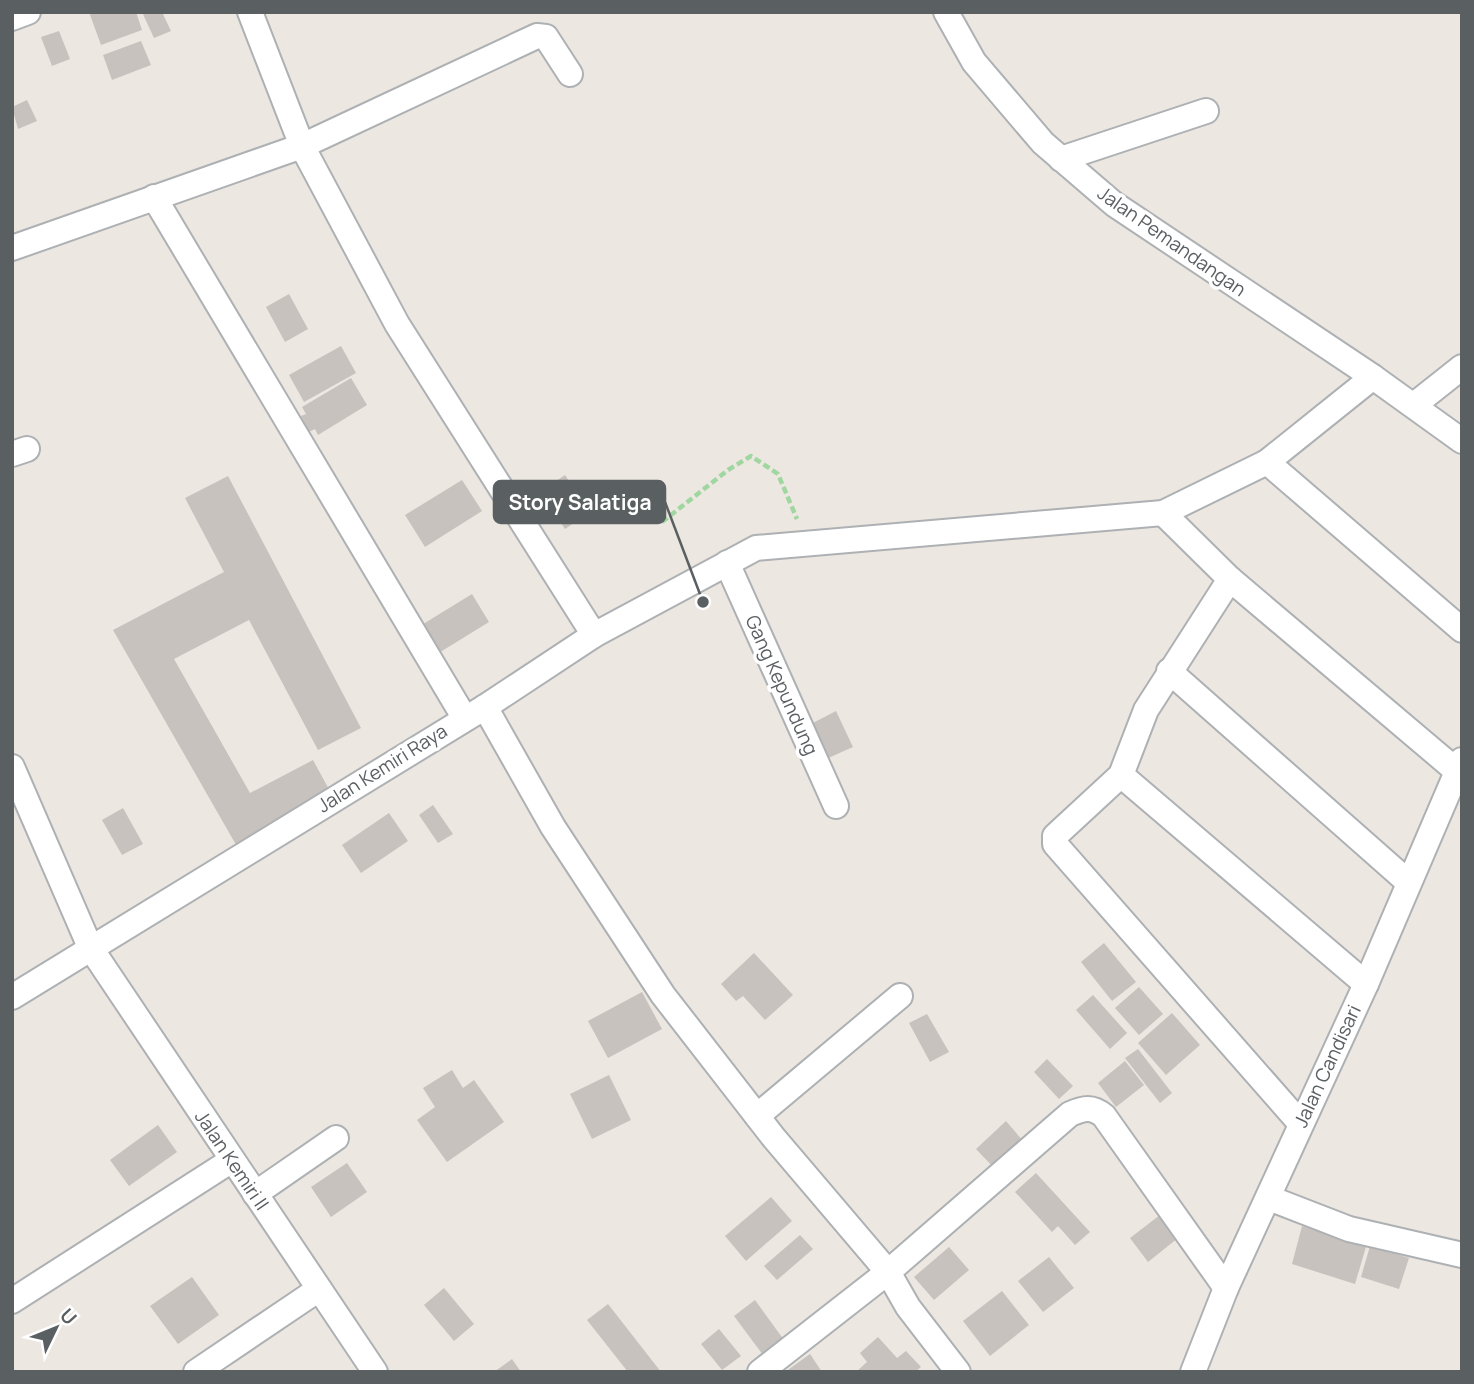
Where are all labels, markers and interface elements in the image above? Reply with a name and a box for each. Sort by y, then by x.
street label: Jalan Pemandangan [1093,180,1251,302]
callout: Story Salatiga [494,481,665,523]
text: Story Salatiga [508,488,652,516]
street label: Gang Kepundung [740,611,824,759]
street label: Jalan Kemiri Raya [312,718,452,818]
street label: Jalan Candisari [1287,1001,1367,1131]
street label: Jalan Kemiri II [189,1105,275,1215]
north arrow [21,1293,91,1363]
text: U [54,1303,83,1330]

